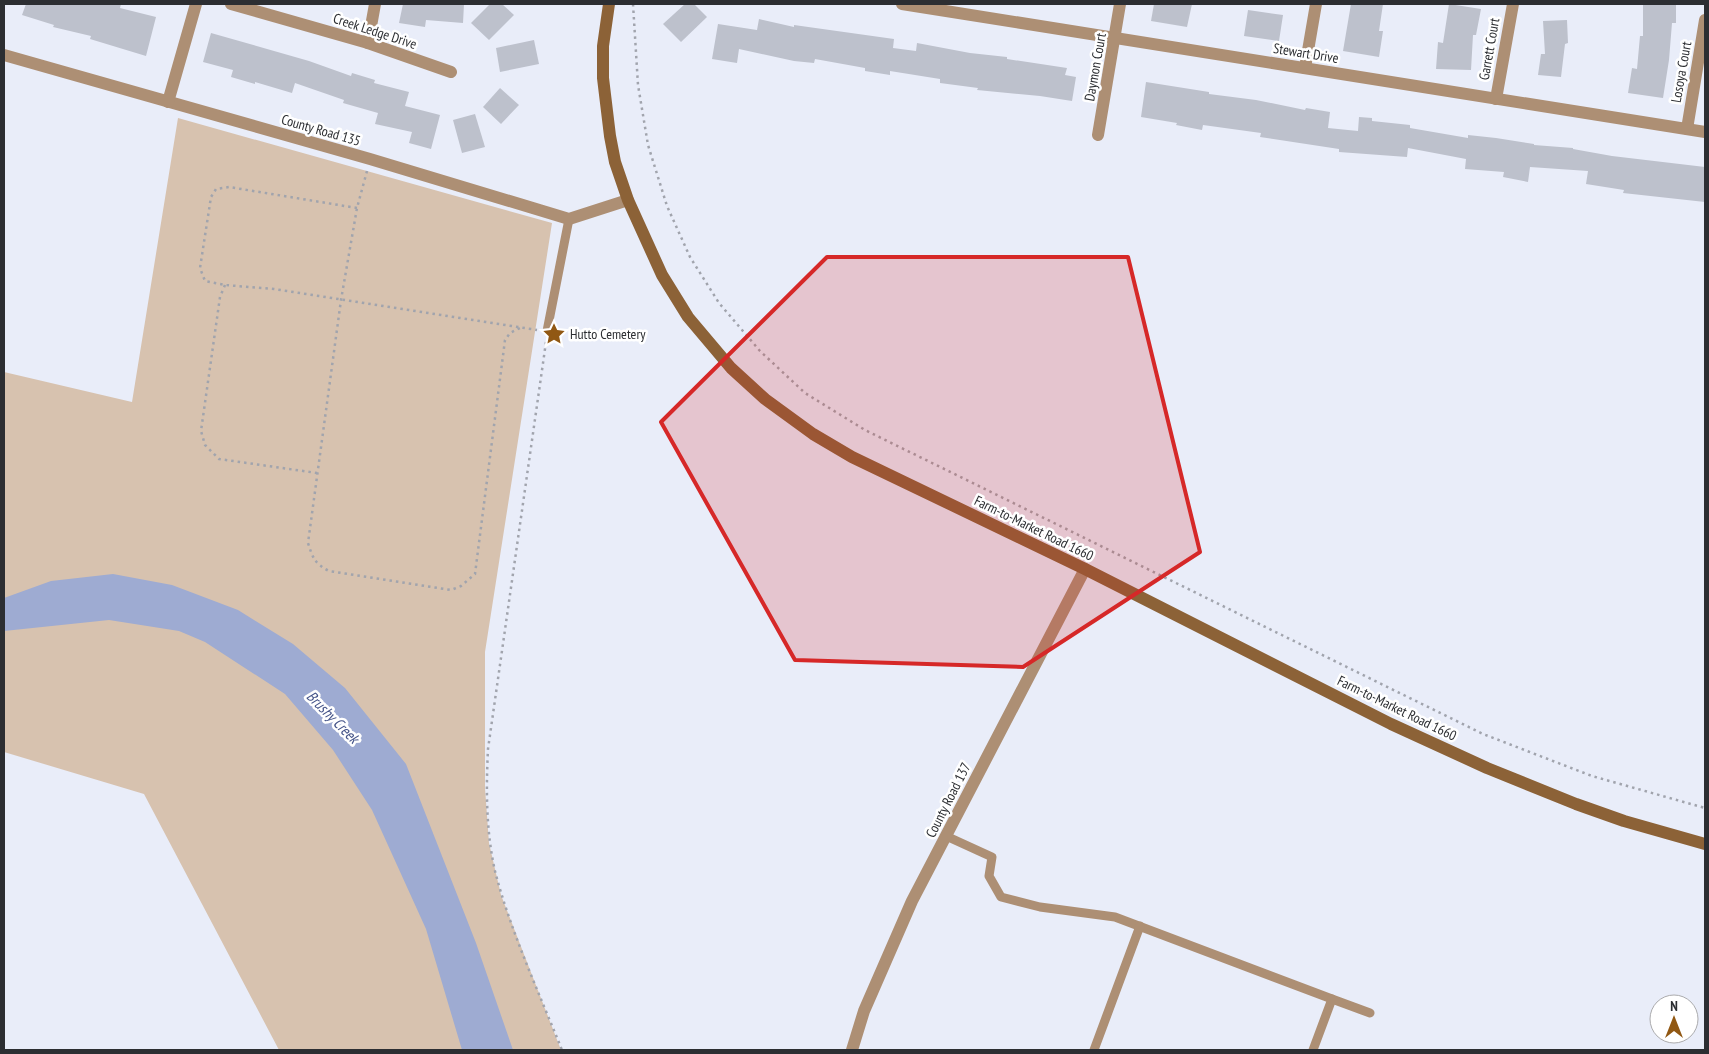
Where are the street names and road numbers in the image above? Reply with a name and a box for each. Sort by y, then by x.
street label: Creek Ledge Drive [331,9,419,53]
street label: Garrett Court [1475,16,1503,81]
street label: Daymon Court [1080,31,1110,102]
street label: Stewart Drive [1272,39,1340,67]
street label: Losoya Court [1667,40,1695,104]
street label: County Road 135 [279,110,363,150]
street label: Farm-to-Market Road 1660 [971,491,1097,565]
street label: Farm-to-Market Road 1660 [1334,671,1460,745]
street label: County Road 137 [921,760,975,840]

